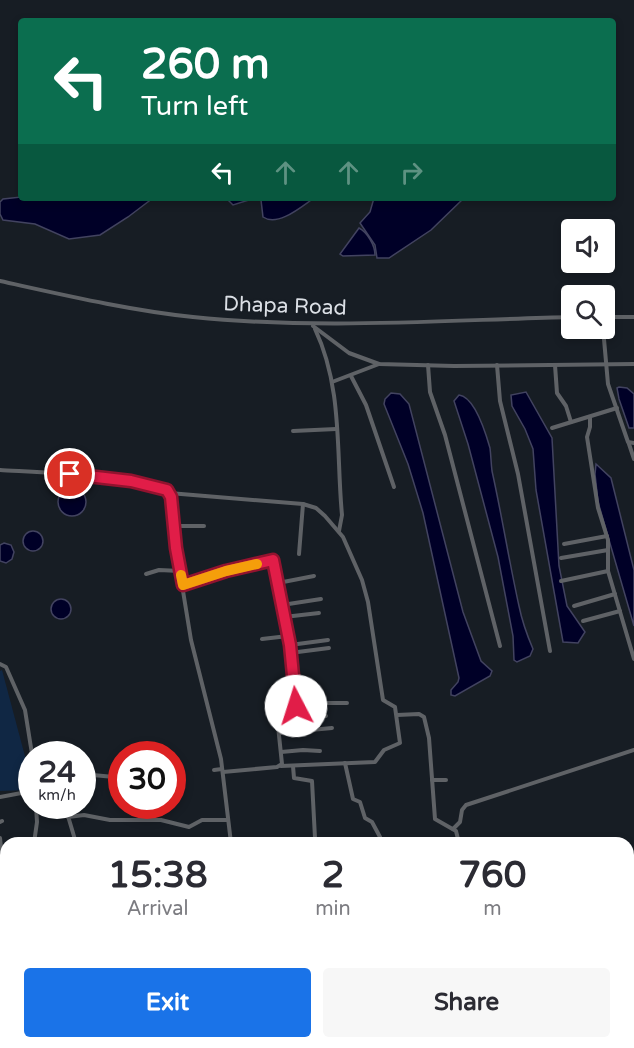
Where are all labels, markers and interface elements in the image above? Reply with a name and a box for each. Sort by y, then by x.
text: 260 m [141,39,270,90]
icon: left [42,42,120,120]
text: Turn left [141,90,248,123]
icon: left [206,156,239,189]
icon: ahead [269,156,302,189]
icon: ahead [332,156,365,189]
icon: right [395,156,428,189]
map controls [561,219,615,339]
button: sound [561,219,615,273]
button: search [561,285,615,339]
street label: Dhapa Road [223,291,347,321]
pin [44,448,95,499]
icon: arrive [53,457,86,490]
position arrow [264,674,328,738]
speed limit sign: 30 [108,741,186,819]
text: 24 [38,754,76,791]
text: km/h [38,786,76,804]
text: 15:38 [108,854,208,897]
text: 2 [322,854,344,897]
text: 760 [458,854,526,897]
text: Arrival [127,897,189,921]
text: min [315,897,351,921]
text: m [483,897,502,921]
button: Exit [24,968,311,1037]
button: Share [323,968,610,1037]

